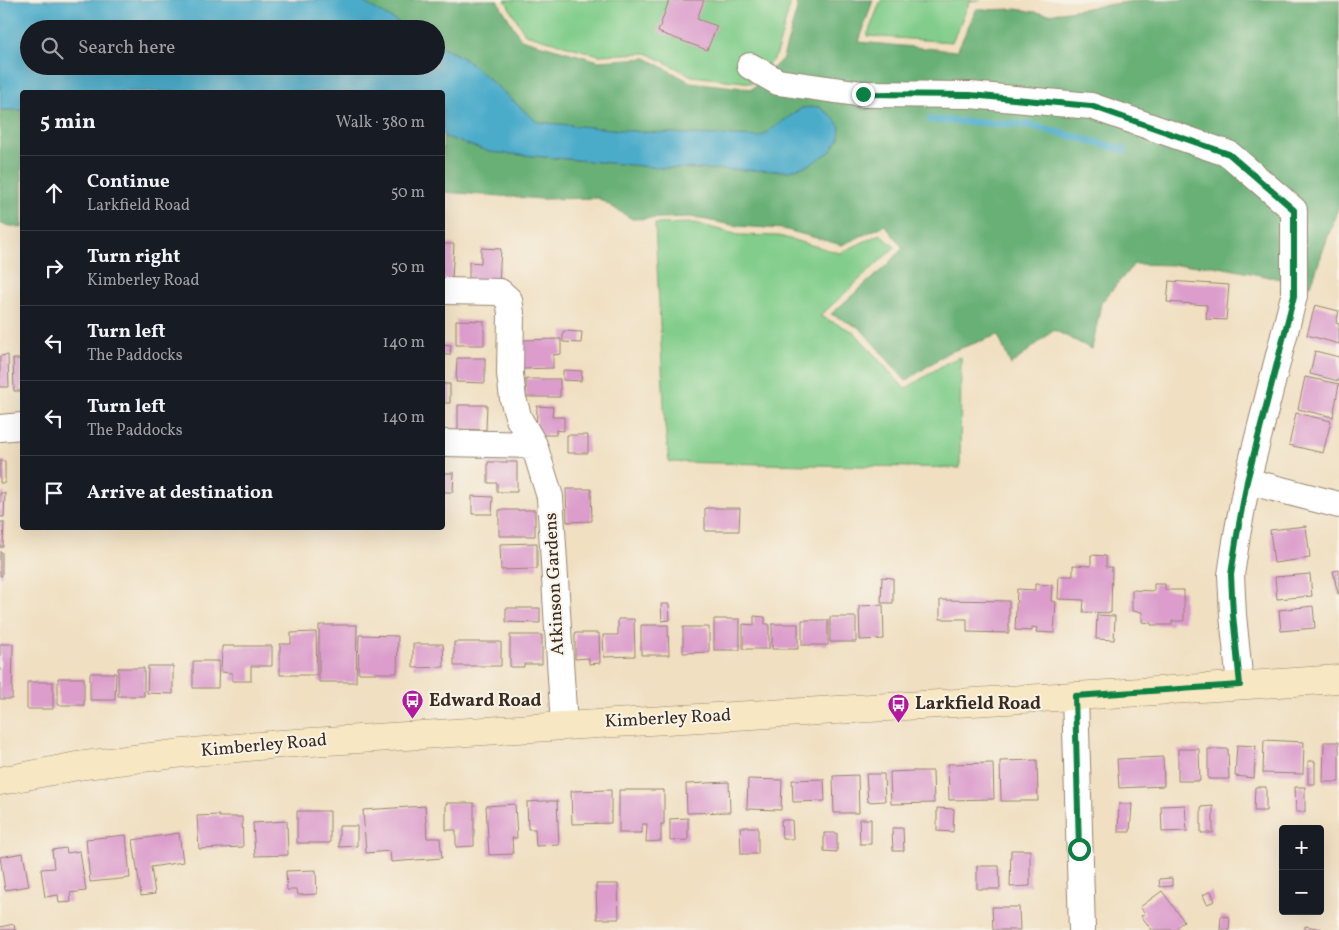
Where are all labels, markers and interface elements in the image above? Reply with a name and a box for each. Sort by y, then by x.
search box [20,20,445,75]
icon: search [38,34,66,62]
text: Search here [78,35,175,61]
route end [852,83,875,106]
text: 5 min [40,108,96,137]
text: Walk · 380 m [336,112,425,134]
text: Continue [87,169,170,195]
icon: ahead [40,179,68,207]
text: 50 m [391,182,425,204]
text: Larkfield Road [87,195,190,217]
text: Turn right [87,244,180,270]
icon: right [40,254,68,282]
text: 50 m [391,257,425,279]
text: Kimberley Road [87,270,200,292]
text: Turn left [87,319,166,345]
icon: left [40,329,68,357]
text: 140 m [383,332,425,354]
text: The Paddocks [87,345,183,367]
text: Turn left [87,394,166,420]
icon: left [40,404,68,432]
text: 140 m [383,407,425,429]
text: The Paddocks [87,420,183,442]
icon: arrive [40,479,68,507]
text: Arrive at destination [87,480,273,506]
street label: Atkinson Gardens [539,512,571,656]
bus stop icon: Edward Road [401,689,425,720]
place label: Edward Road [429,689,542,714]
bus stop icon: Larkfield Road [887,692,911,723]
place label: Larkfield Road [915,692,1041,717]
street label: Kimberley Road [604,703,732,735]
street label: Kimberley Road [200,728,328,764]
map controls [1279,825,1324,915]
button: + [1279,825,1324,870]
route start [1068,838,1091,861]
button: − [1279,870,1324,915]

